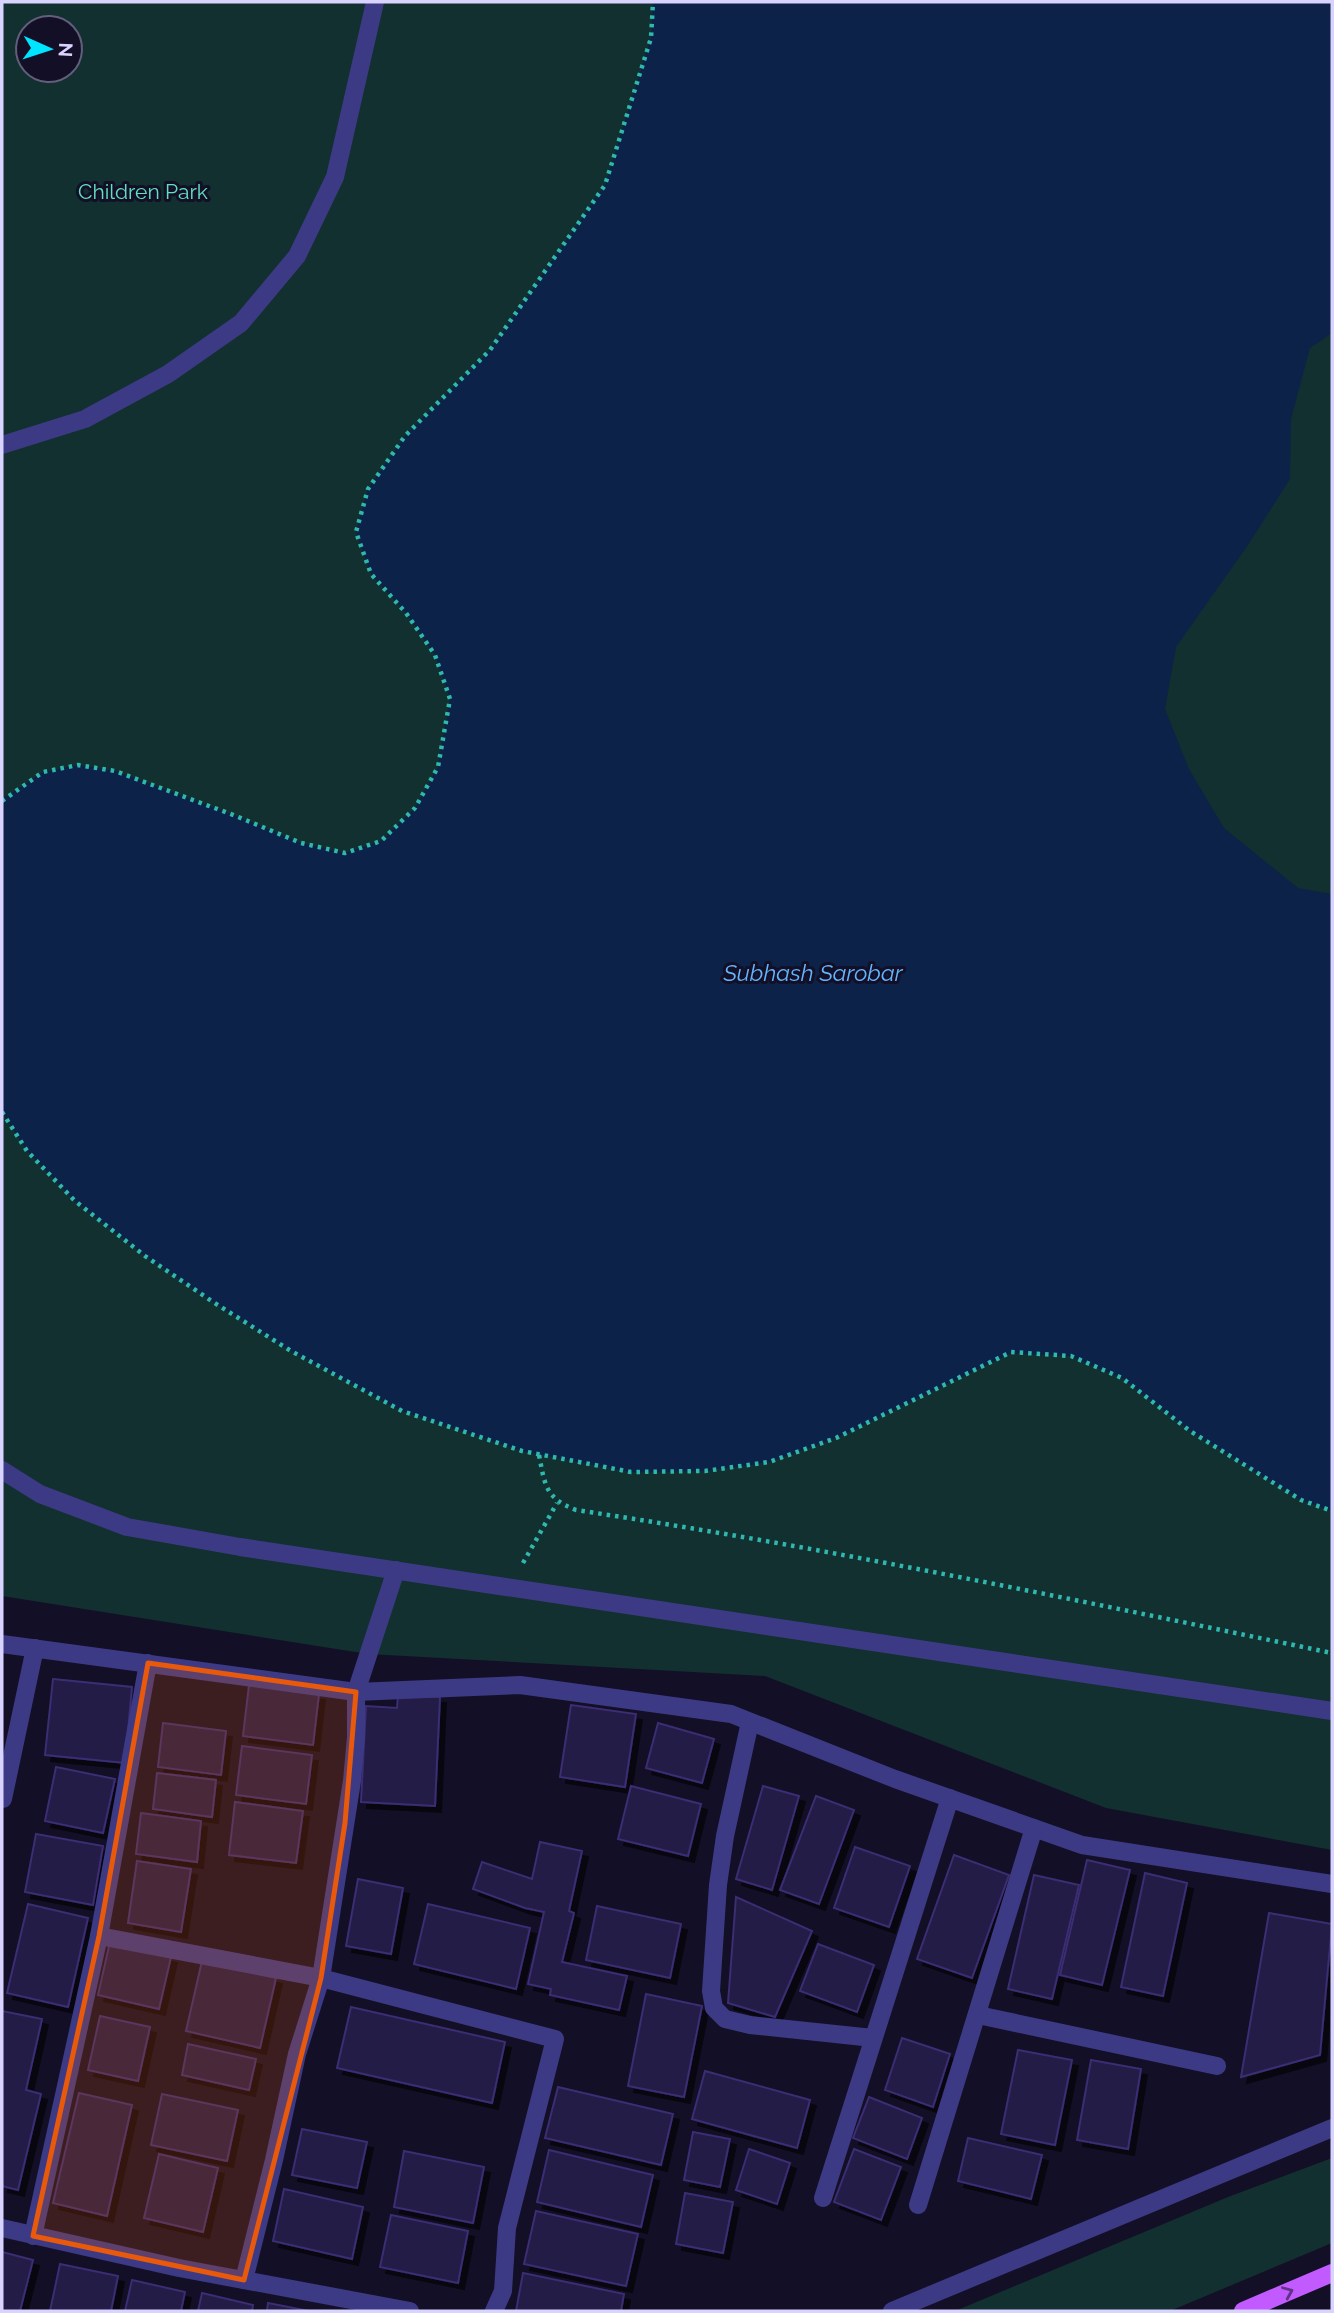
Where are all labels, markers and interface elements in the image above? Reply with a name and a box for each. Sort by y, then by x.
north arrow [14,14,84,84]
text: N [55,42,77,58]
park label: Children Park [78,179,208,204]
water label: Subhash Sarobar [722,959,904,986]
one-way arrow [1281,2287,1293,2301]

